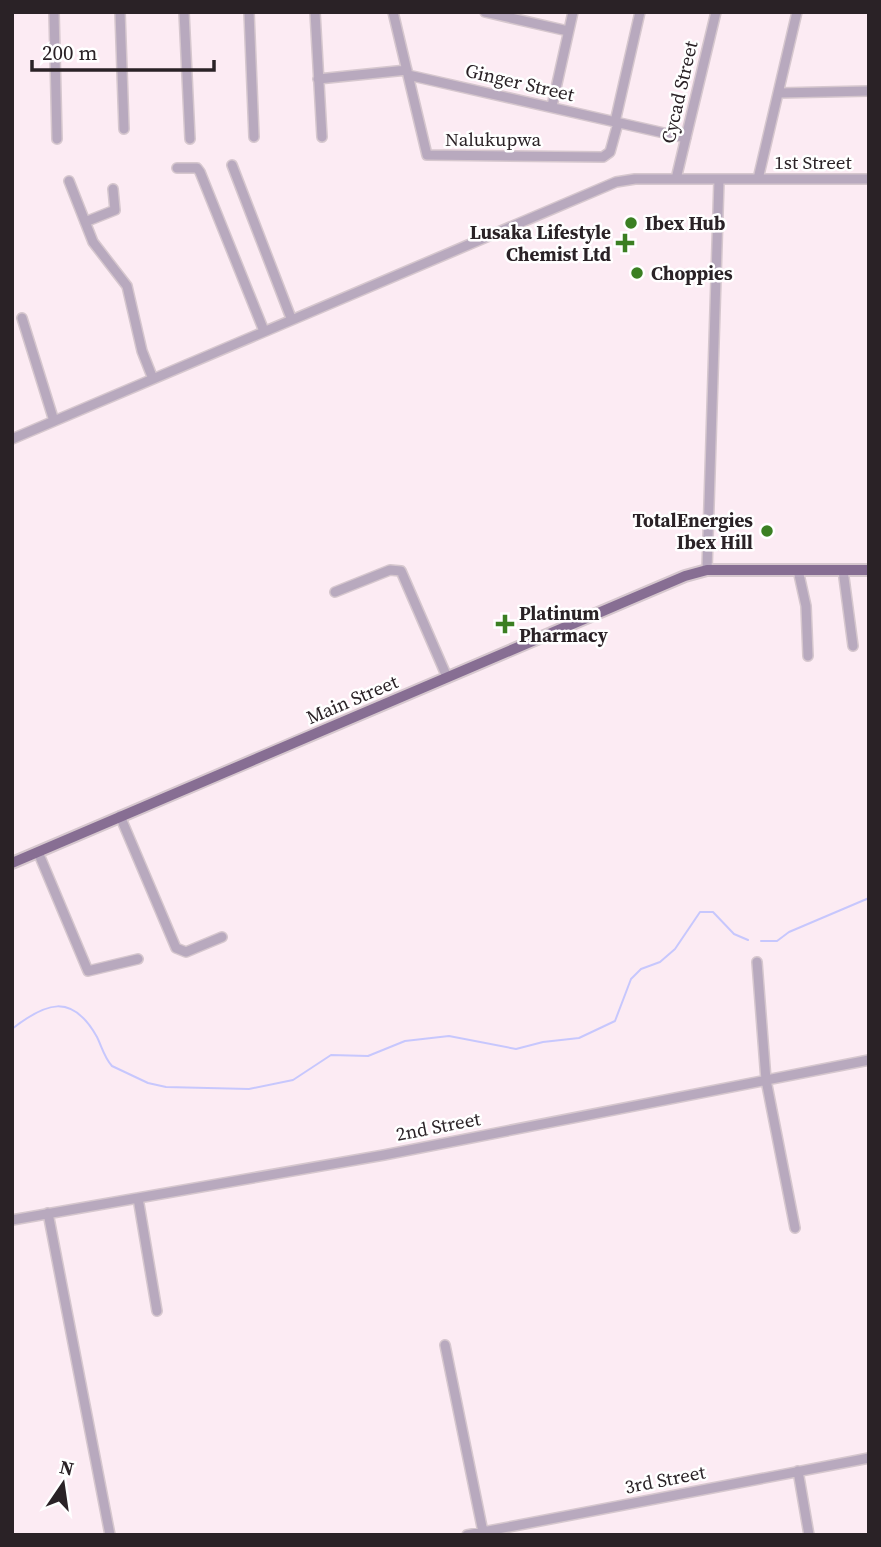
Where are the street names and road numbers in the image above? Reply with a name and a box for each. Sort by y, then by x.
street label: Cycad Street [655,37,704,146]
street label: Ginger Street [463,57,578,107]
street label: Nalukupwa [445,126,541,152]
street label: 1st Street [774,149,853,175]
street label: Main Street [302,668,403,730]
street label: 2nd Street [394,1105,483,1147]
street label: 3rd Street [622,1458,708,1500]

